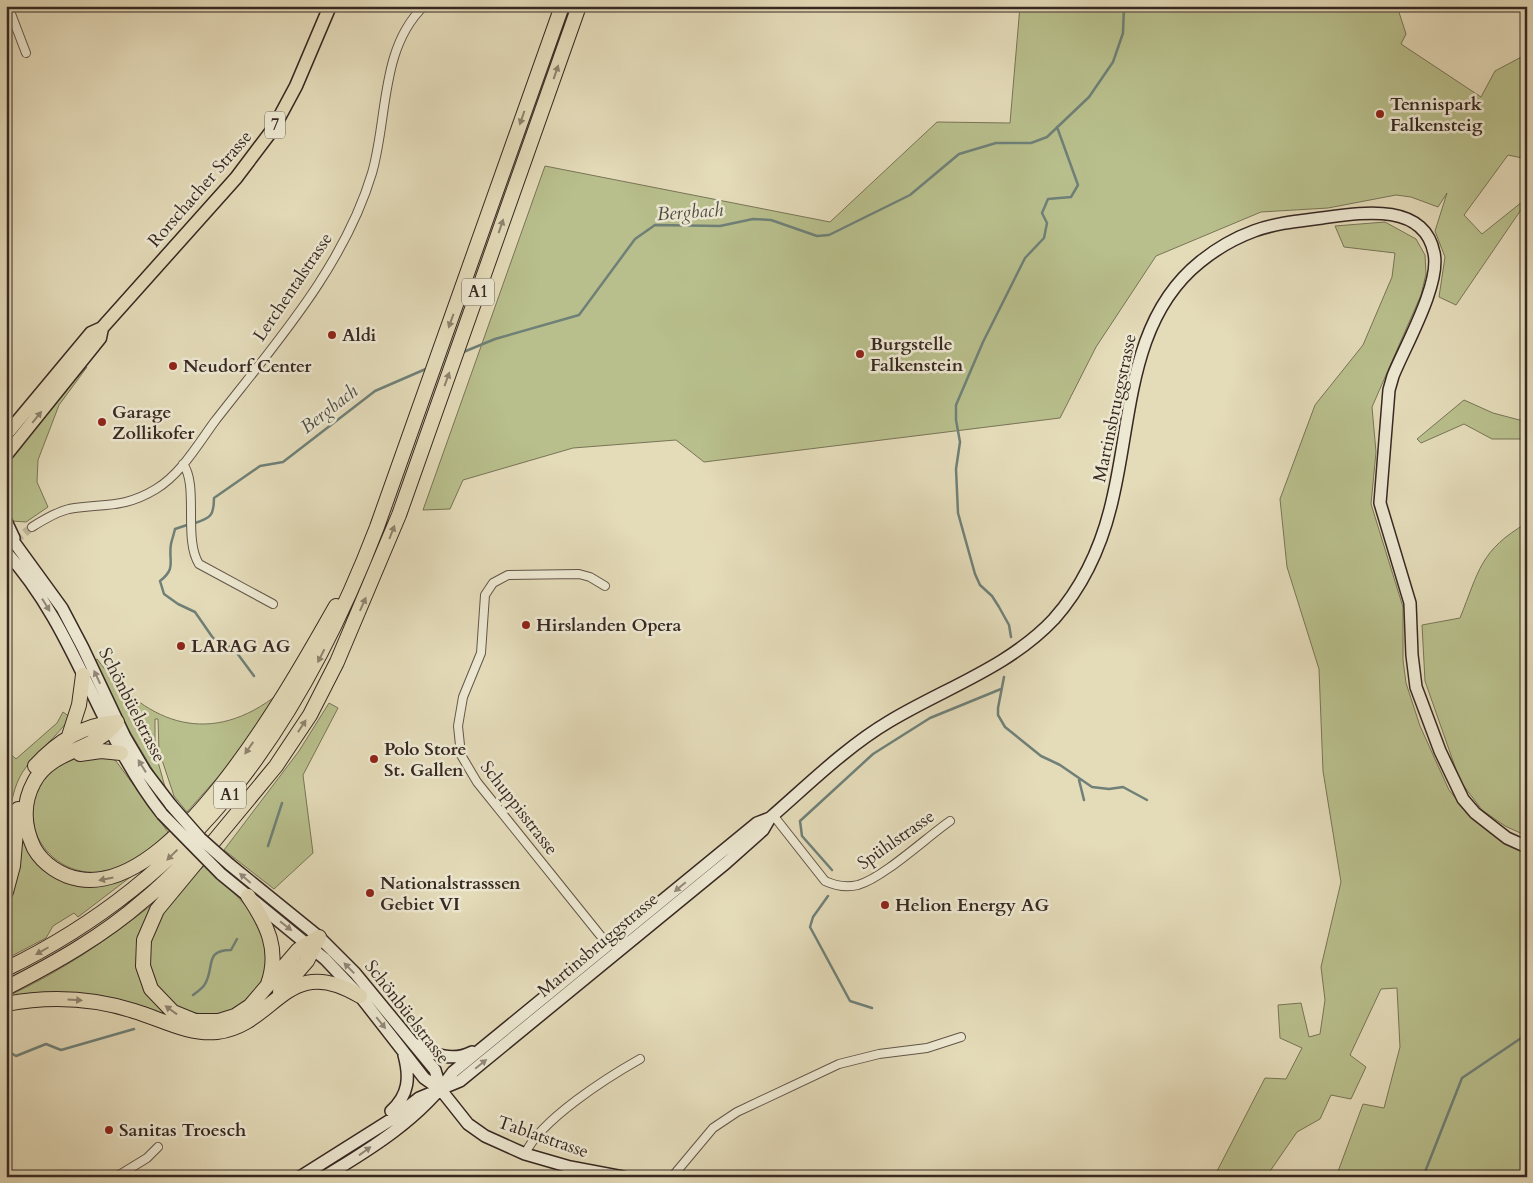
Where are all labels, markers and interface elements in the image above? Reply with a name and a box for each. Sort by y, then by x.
one-way arrow [552,65,560,80]
place label: Tennispark Falkensteig [1390,92,1483,138]
marker: Tennispark Falkensteig [1374,108,1386,120]
one-way arrow [518,111,526,126]
road number: 7 [265,112,285,138]
street label: Rorschacher Strasse [142,125,258,253]
water label: Bergbach [656,197,724,227]
one-way arrow [498,218,505,233]
street label: Lerchentalstrasse [247,228,339,346]
road number: A1 [462,278,494,306]
one-way arrow [447,314,455,329]
place label: Aldi [342,323,377,348]
marker: Aldi [326,329,338,341]
place label: Burgstelle Falkenstein [870,332,964,378]
street label: Martinsbruggstrasse [1087,332,1143,484]
marker: Burgstelle Falkenstein [854,348,866,360]
place label: Neudorf Center [183,354,312,379]
marker: Neudorf Center [167,360,179,372]
one-way arrow [444,371,451,386]
water label: Bergbach [295,378,363,440]
place label: Garage Zollikofer [112,400,195,446]
one-way arrow [31,411,42,424]
marker: Garage Zollikofer [96,416,108,428]
one-way arrow [388,524,396,539]
one-way arrow [359,597,367,611]
one-way arrow [42,598,51,611]
place label: Hirslanden Opera [536,613,682,638]
marker: Hirslanden Opera [520,619,532,631]
place label: LARAG AG [191,634,291,659]
marker: LARAG AG [175,640,187,652]
street label: Schönbüelstrasse [92,643,172,767]
one-way arrow [317,648,325,663]
one-way arrow [92,670,100,684]
one-way arrow [297,720,307,733]
place label: Polo Store St. Gallen [384,737,466,783]
one-way arrow [244,741,254,755]
marker: Polo Store St. Gallen [368,753,380,765]
street label: Schuppisstrasse [474,756,564,860]
one-way arrow [138,760,147,773]
road number: A1 [214,782,246,808]
street label: Spühlstrasse [852,804,940,876]
one-way arrow [166,849,178,861]
place label: Nationalstrasssen Gebiet VI [380,871,521,917]
one-way arrow [239,872,251,884]
one-way arrow [97,875,113,883]
one-way arrow [674,881,687,892]
marker: Nationalstrasssen Gebiet VI [364,887,376,899]
street label: Martinsbruggstrasse [532,887,664,1003]
place label: Helion Energy AG [895,893,1049,918]
marker: Helion Energy AG [879,899,891,911]
one-way arrow [279,921,293,931]
one-way arrow [35,946,48,955]
street label: Schönbüelstrasse [358,955,456,1069]
one-way arrow [343,962,355,974]
one-way arrow [67,997,83,1005]
one-way arrow [165,1004,178,1015]
one-way arrow [376,1016,387,1029]
one-way arrow [474,1058,487,1069]
street label: Tablatstrasse [494,1110,592,1164]
place label: Sanitas Troesch [119,1118,246,1143]
marker: Sanitas Troesch [103,1124,115,1136]
one-way arrow [358,1146,372,1156]

